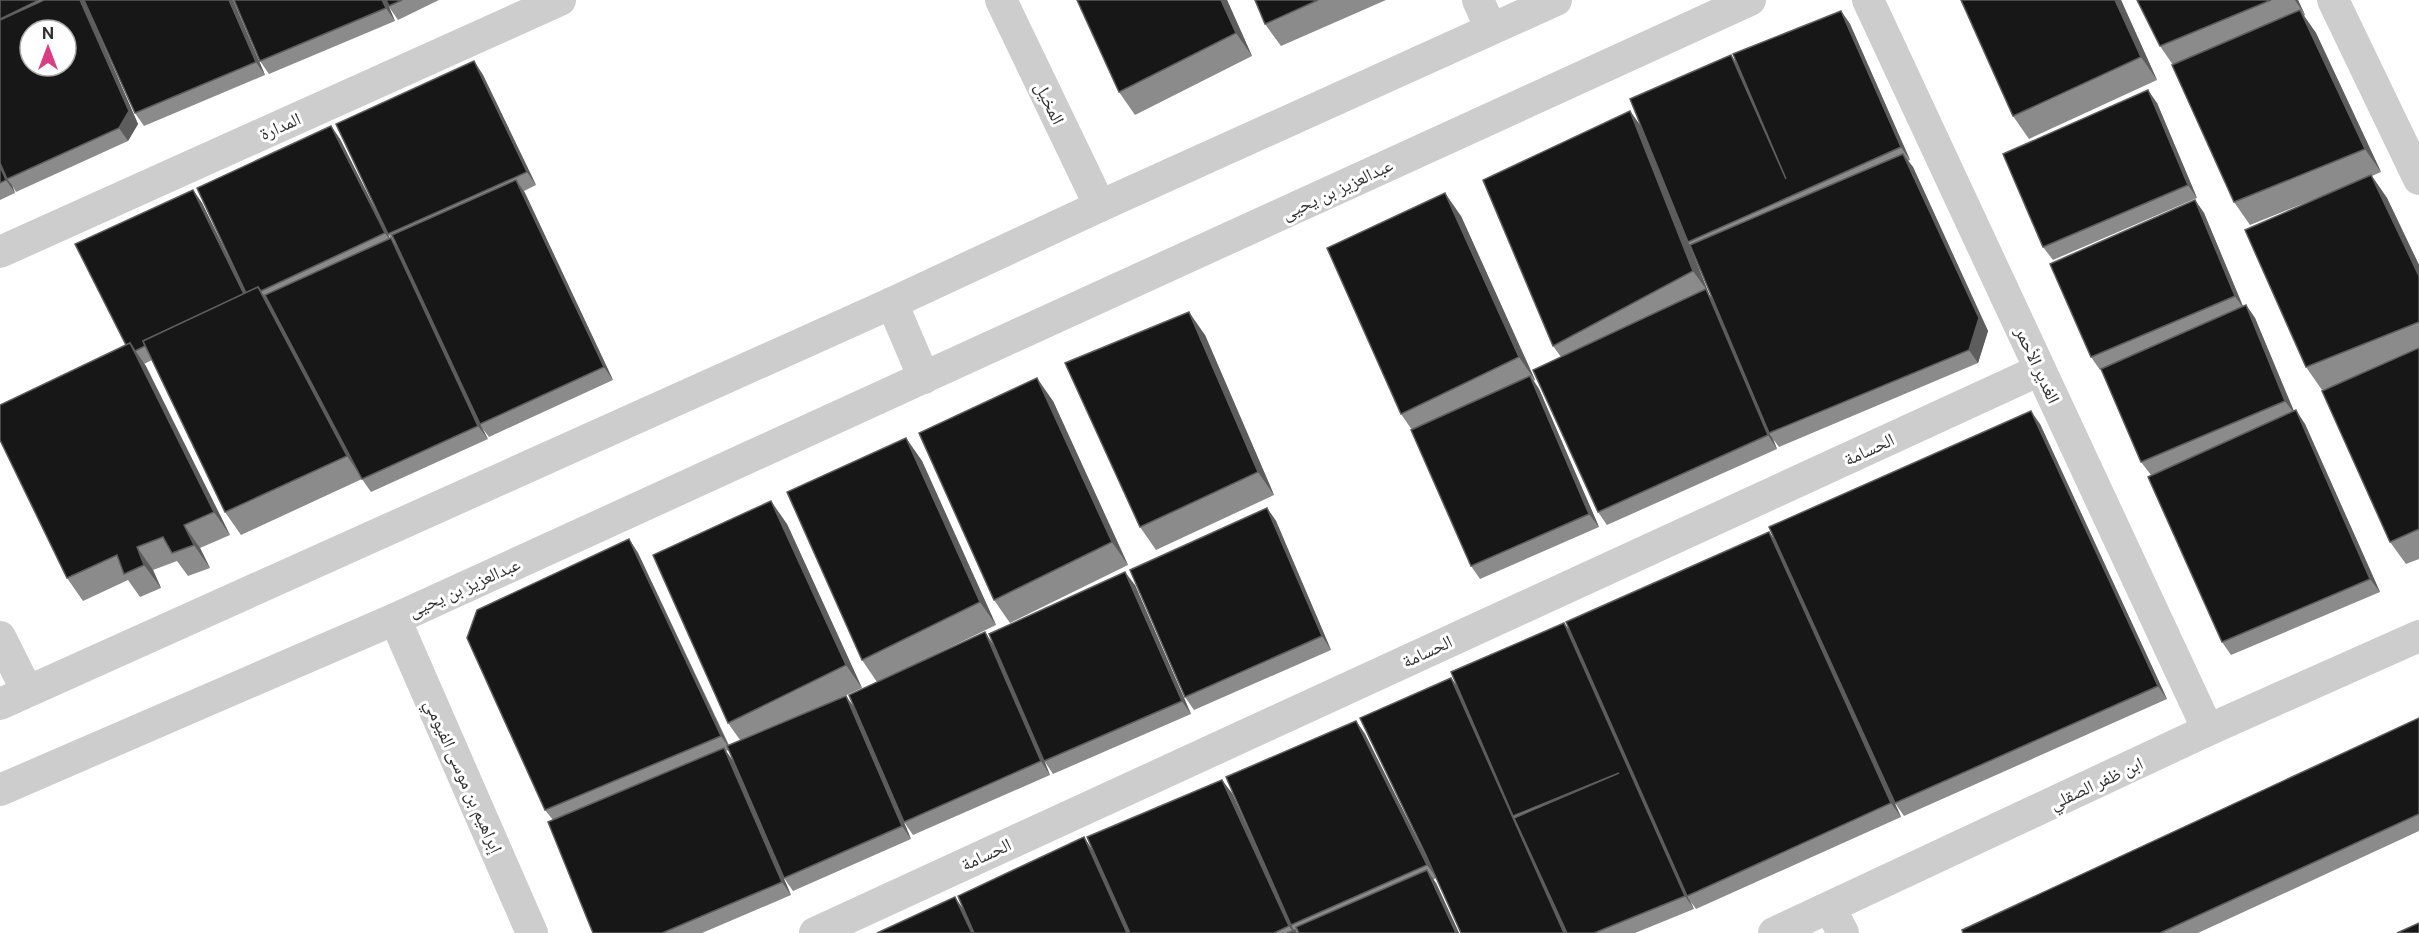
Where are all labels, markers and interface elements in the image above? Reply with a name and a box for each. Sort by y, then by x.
north arrow [18,18,78,78]
text: N [42,24,54,43]
street label: المخيل [1030,78,1069,128]
street label: المدارة [256,108,304,144]
street label: عبدالعزيز بن يحيى [1278,154,1396,225]
street label: الغدير الأحمر [2011,323,2065,407]
street label: الحسامة [1841,428,1897,470]
street label: عبدالعزيز بن يحيى [405,553,524,622]
street label: الحسامة [1399,630,1455,672]
street label: إبراهيم بن موسى الفيومي [416,696,507,858]
street label: ابن ظفر الصقلي [2046,752,2148,818]
street label: الحسامة [958,833,1014,875]

